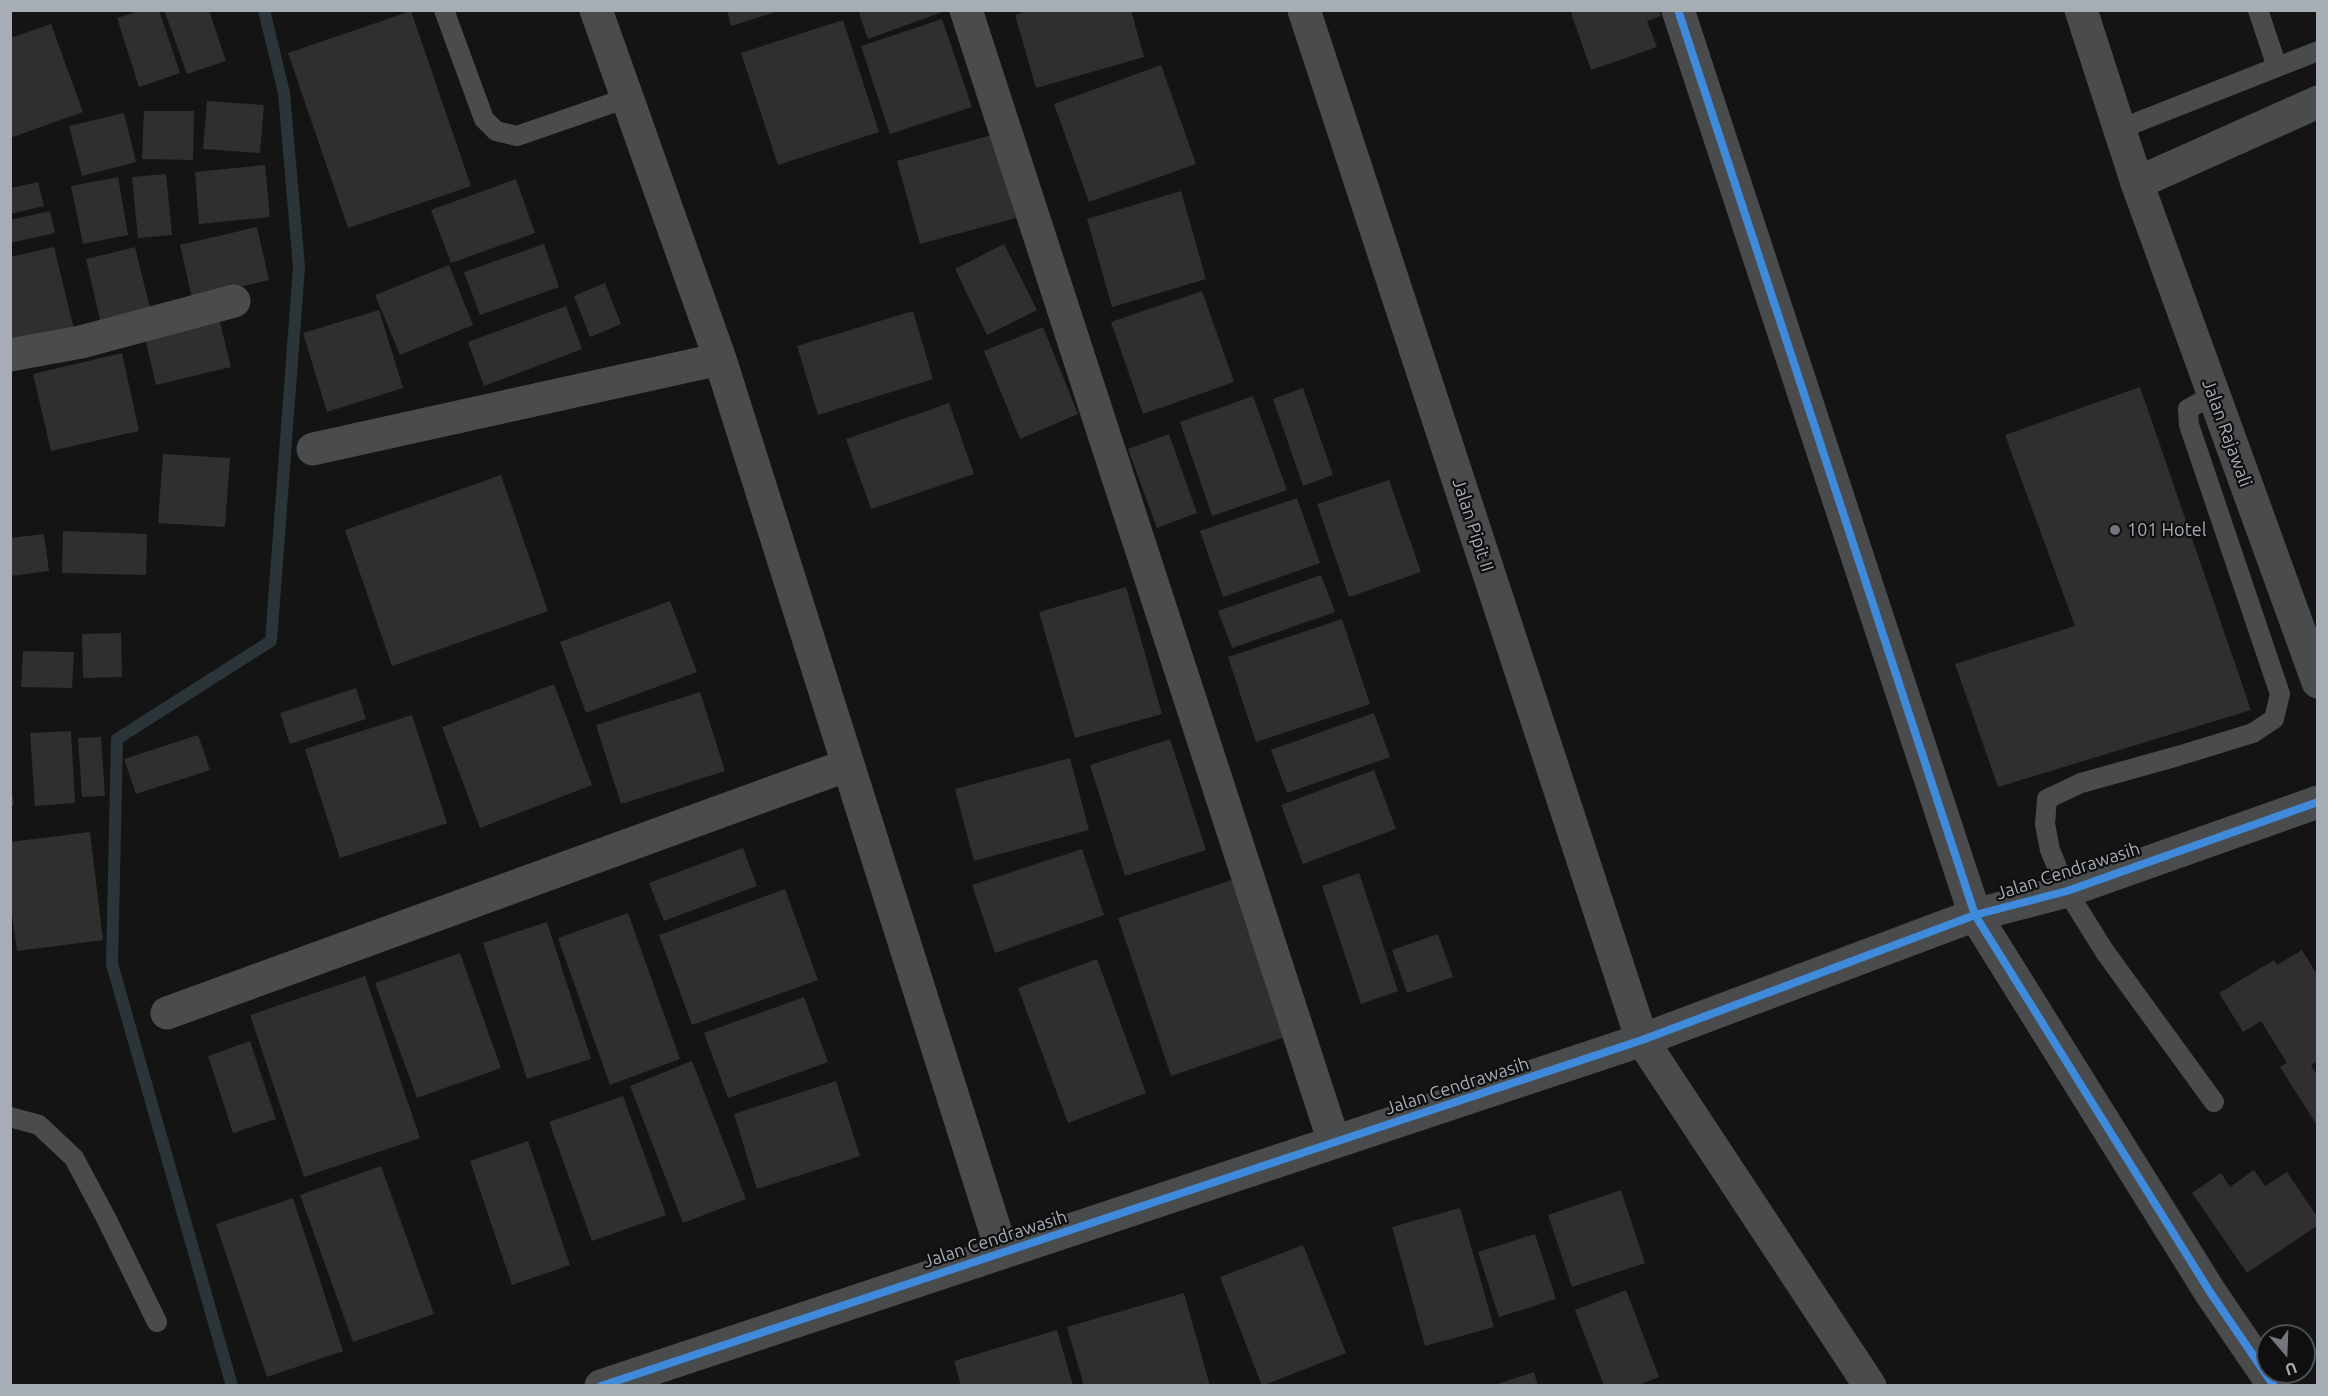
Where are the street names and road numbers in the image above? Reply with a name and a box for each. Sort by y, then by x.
street label: Jalan Rajawali [2198,376,2256,490]
street label: Jalan Pipit II [1448,476,1498,574]
street label: Jalan Cendrawasih [1993,838,2143,904]
street label: Jalan Cendrawasih [1382,1053,1532,1119]
street label: Jalan Cendrawasih [920,1206,1070,1272]

